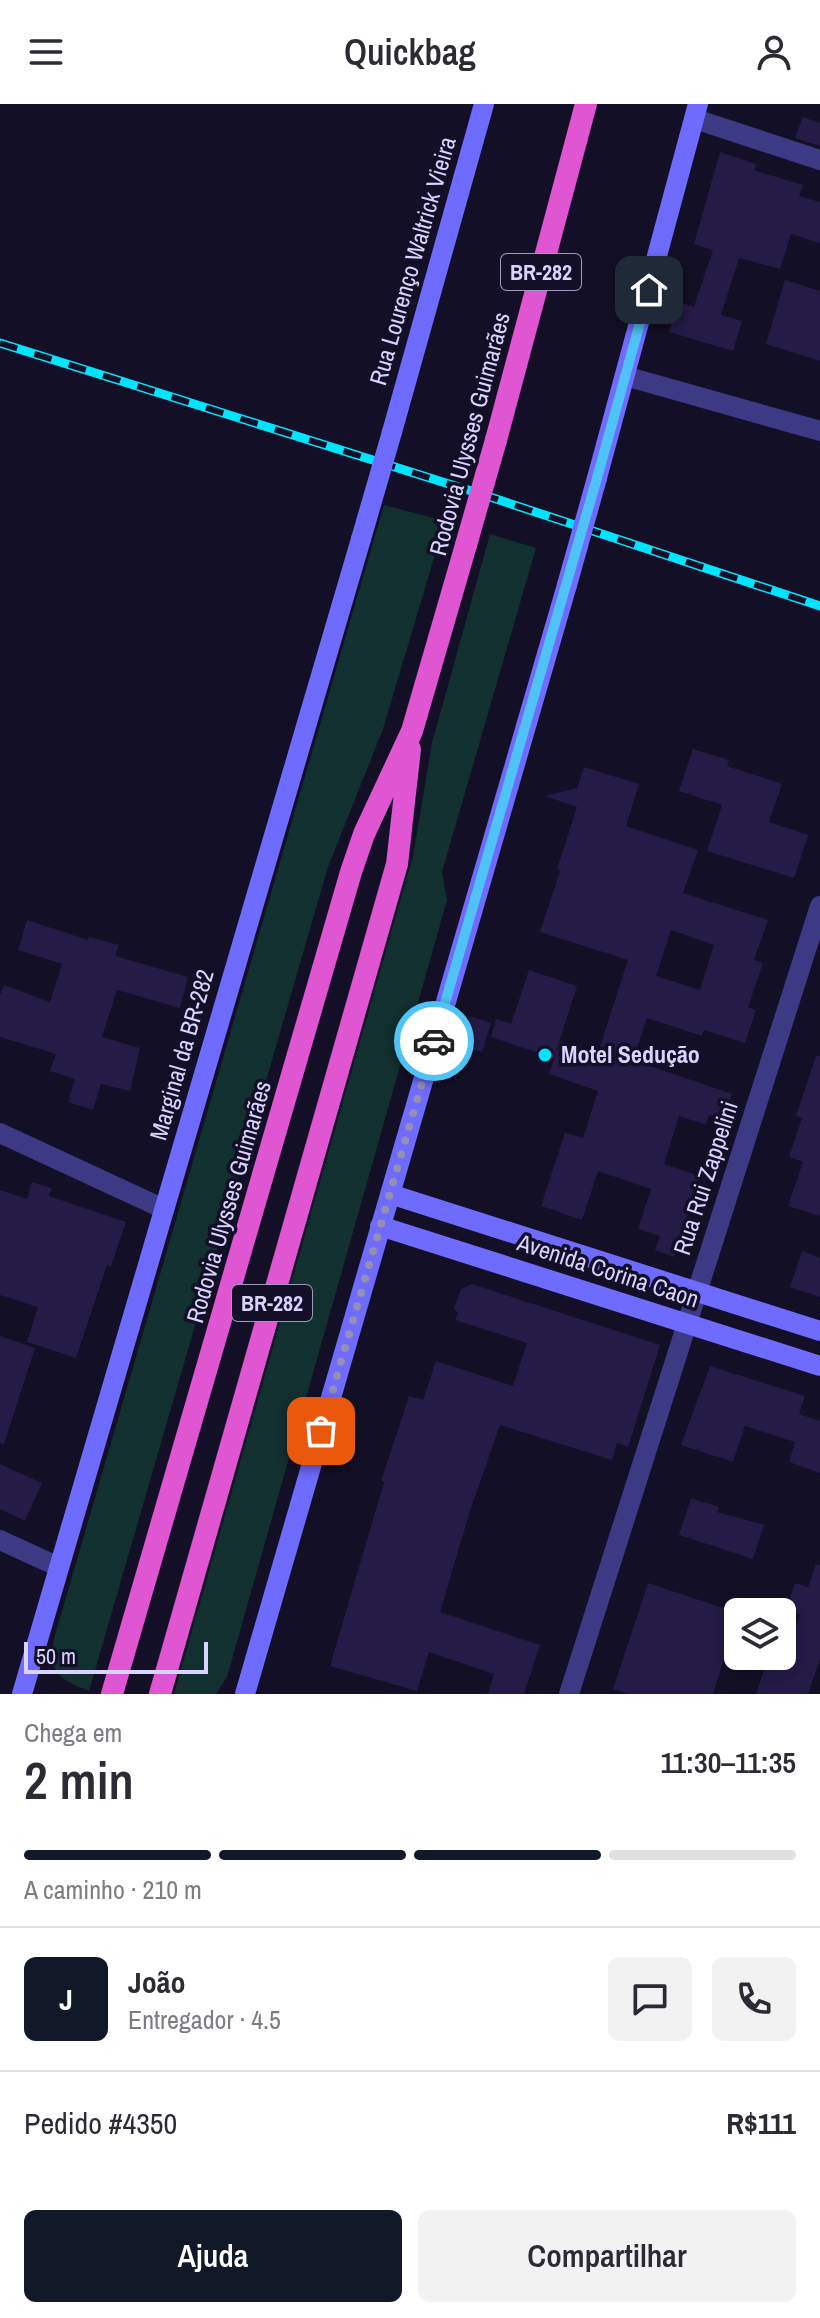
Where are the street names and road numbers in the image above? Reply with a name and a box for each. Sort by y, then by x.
street label: Rua Lourenço Waltrick Vieira [361,133,463,389]
road number: BR-282 [501,254,581,290]
street label: Rodovia Ulysses Guimarães [421,309,517,559]
street label: Marginal da BR-282 [141,966,221,1144]
street label: Rodovia Ulysses Guimarães [178,1077,278,1327]
street label: Rua Rui Zappelini [665,1097,745,1259]
street label: Avenida Corina Caon [513,1225,703,1314]
road number: BR-282 [232,1285,312,1321]

